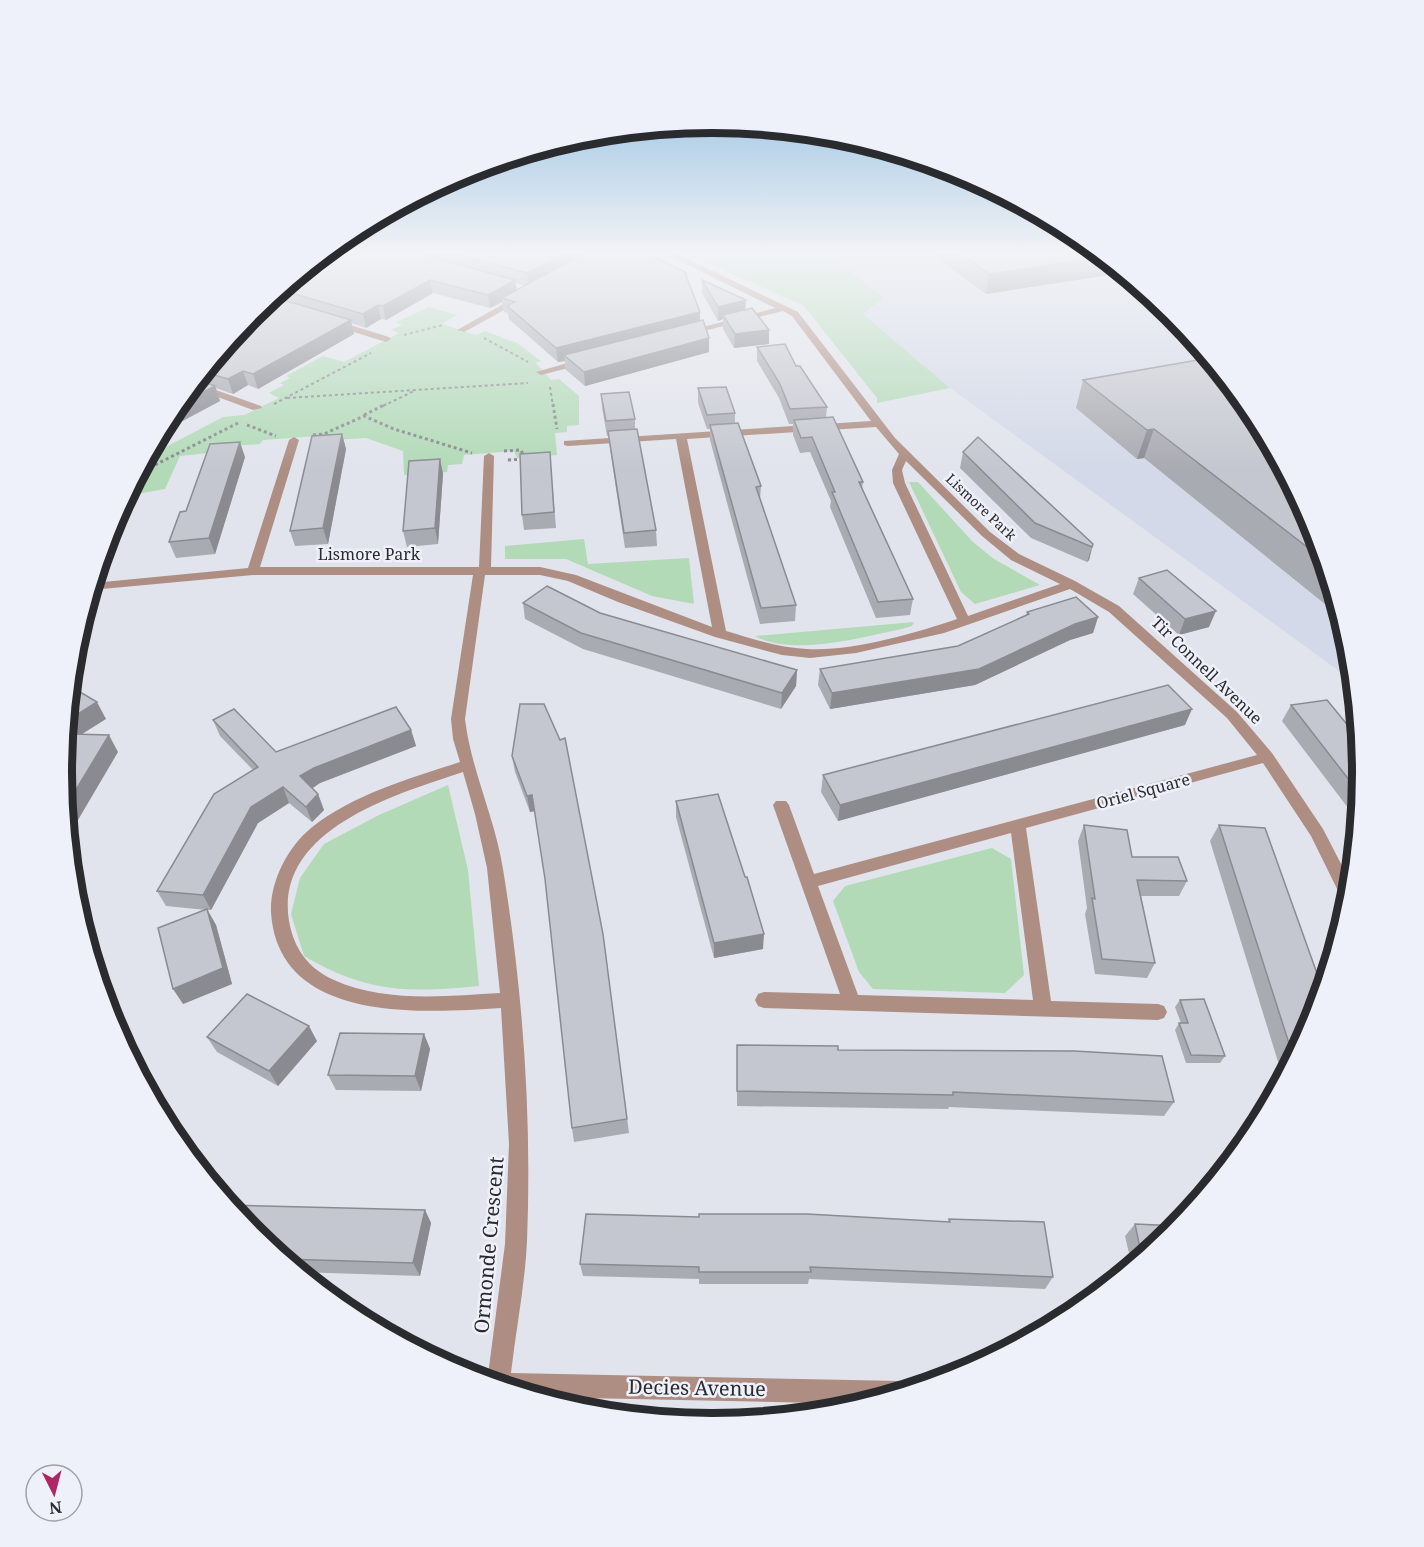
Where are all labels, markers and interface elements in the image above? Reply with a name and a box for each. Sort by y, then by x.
street label: Lismore Park [942,469,1021,545]
street label: Lismore Park [318,543,421,565]
street label: Tir Connell Avenue [1147,611,1267,729]
street label: Oriel Square [1094,768,1192,814]
street label: Ormonde Crescent [467,1155,510,1335]
street label: Decies Avenue [628,1373,766,1402]
north arrow [24,1463,84,1523]
text: N [48,1496,63,1520]

